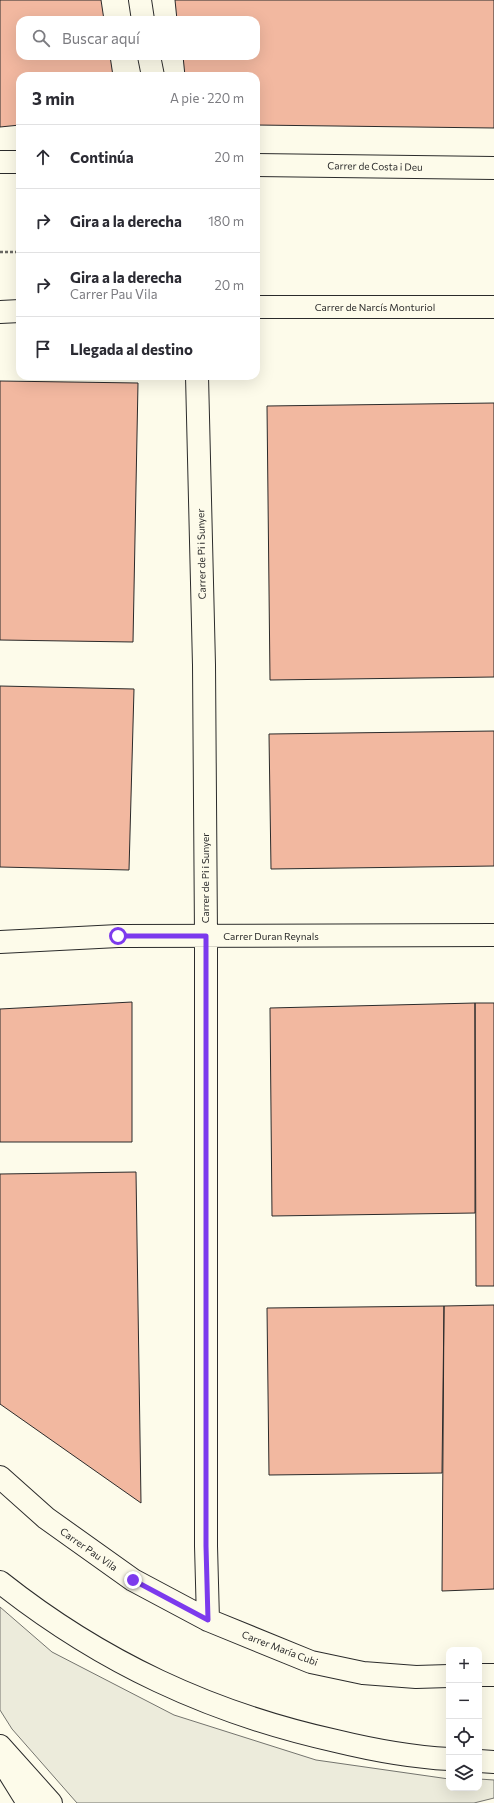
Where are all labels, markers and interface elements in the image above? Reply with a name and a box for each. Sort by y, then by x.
search box [16,16,260,60]
icon: search [30,27,52,49]
text: Buscar aquí [62,29,140,47]
text: 3 min [32,88,75,109]
text: A pie · 220 m [170,90,244,106]
icon: ahead [32,146,54,168]
text: Continúa [70,148,134,166]
text: 20 m [215,149,244,165]
street label: Carrer de Costa i Deu [327,159,423,173]
icon: right [32,210,54,232]
text: Gira a la derecha [70,212,182,230]
text: 180 m [208,213,244,229]
text: Gira a la derecha [70,268,182,286]
icon: right [32,274,54,296]
text: 20 m [215,277,244,293]
text: Carrer Pau Vila [70,286,157,302]
street label: Carrer de Narcís Monturiol [315,301,435,313]
icon: arrive [32,338,54,360]
text: Llegada al destino [70,340,193,358]
street label: Carrer de Pi i Sunyer [194,509,208,599]
street label: Carrer de Pi i Sunyer [199,833,211,923]
route start [109,927,127,945]
street label: Carrer Duran Reynals [223,930,319,942]
street label: Carrer Pau Vila [58,1525,120,1573]
route end [124,1571,142,1589]
street label: Carrer María Cubi [240,1628,320,1668]
map controls [446,1647,482,1791]
button: + [446,1647,482,1683]
button: − [446,1683,482,1719]
button: locate [446,1719,482,1755]
button: layers [446,1755,482,1791]

